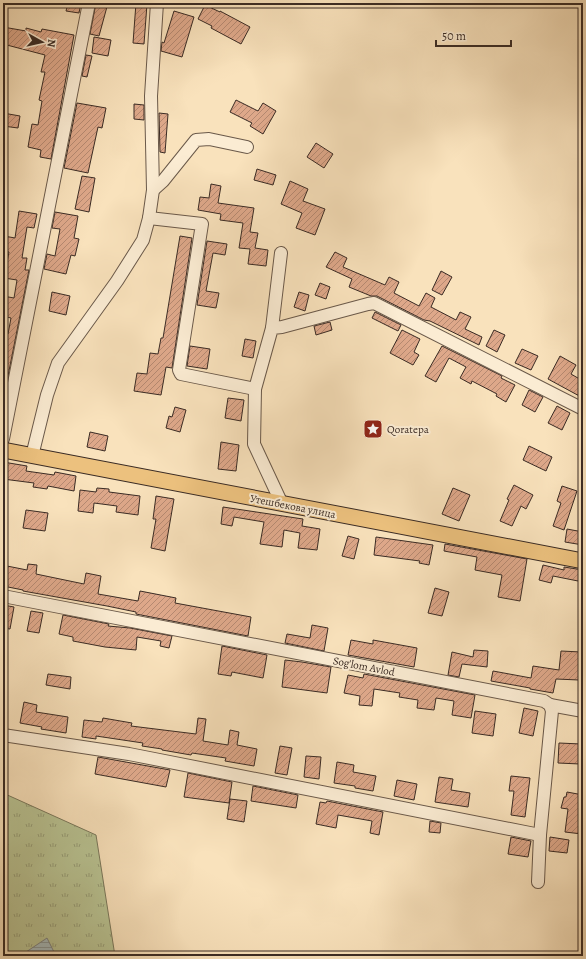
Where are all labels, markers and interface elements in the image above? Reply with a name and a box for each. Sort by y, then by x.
north arrow [22,22,62,62]
scale bar [436,22,511,48]
text: 50 m [442,28,466,44]
text: N [43,38,59,48]
place icon: Qoratepa [362,418,384,440]
place label: Qoratepa [387,422,430,437]
street label: Утешбекова улица [249,491,338,522]
street label: Sog'lom Avlod [332,653,396,680]

